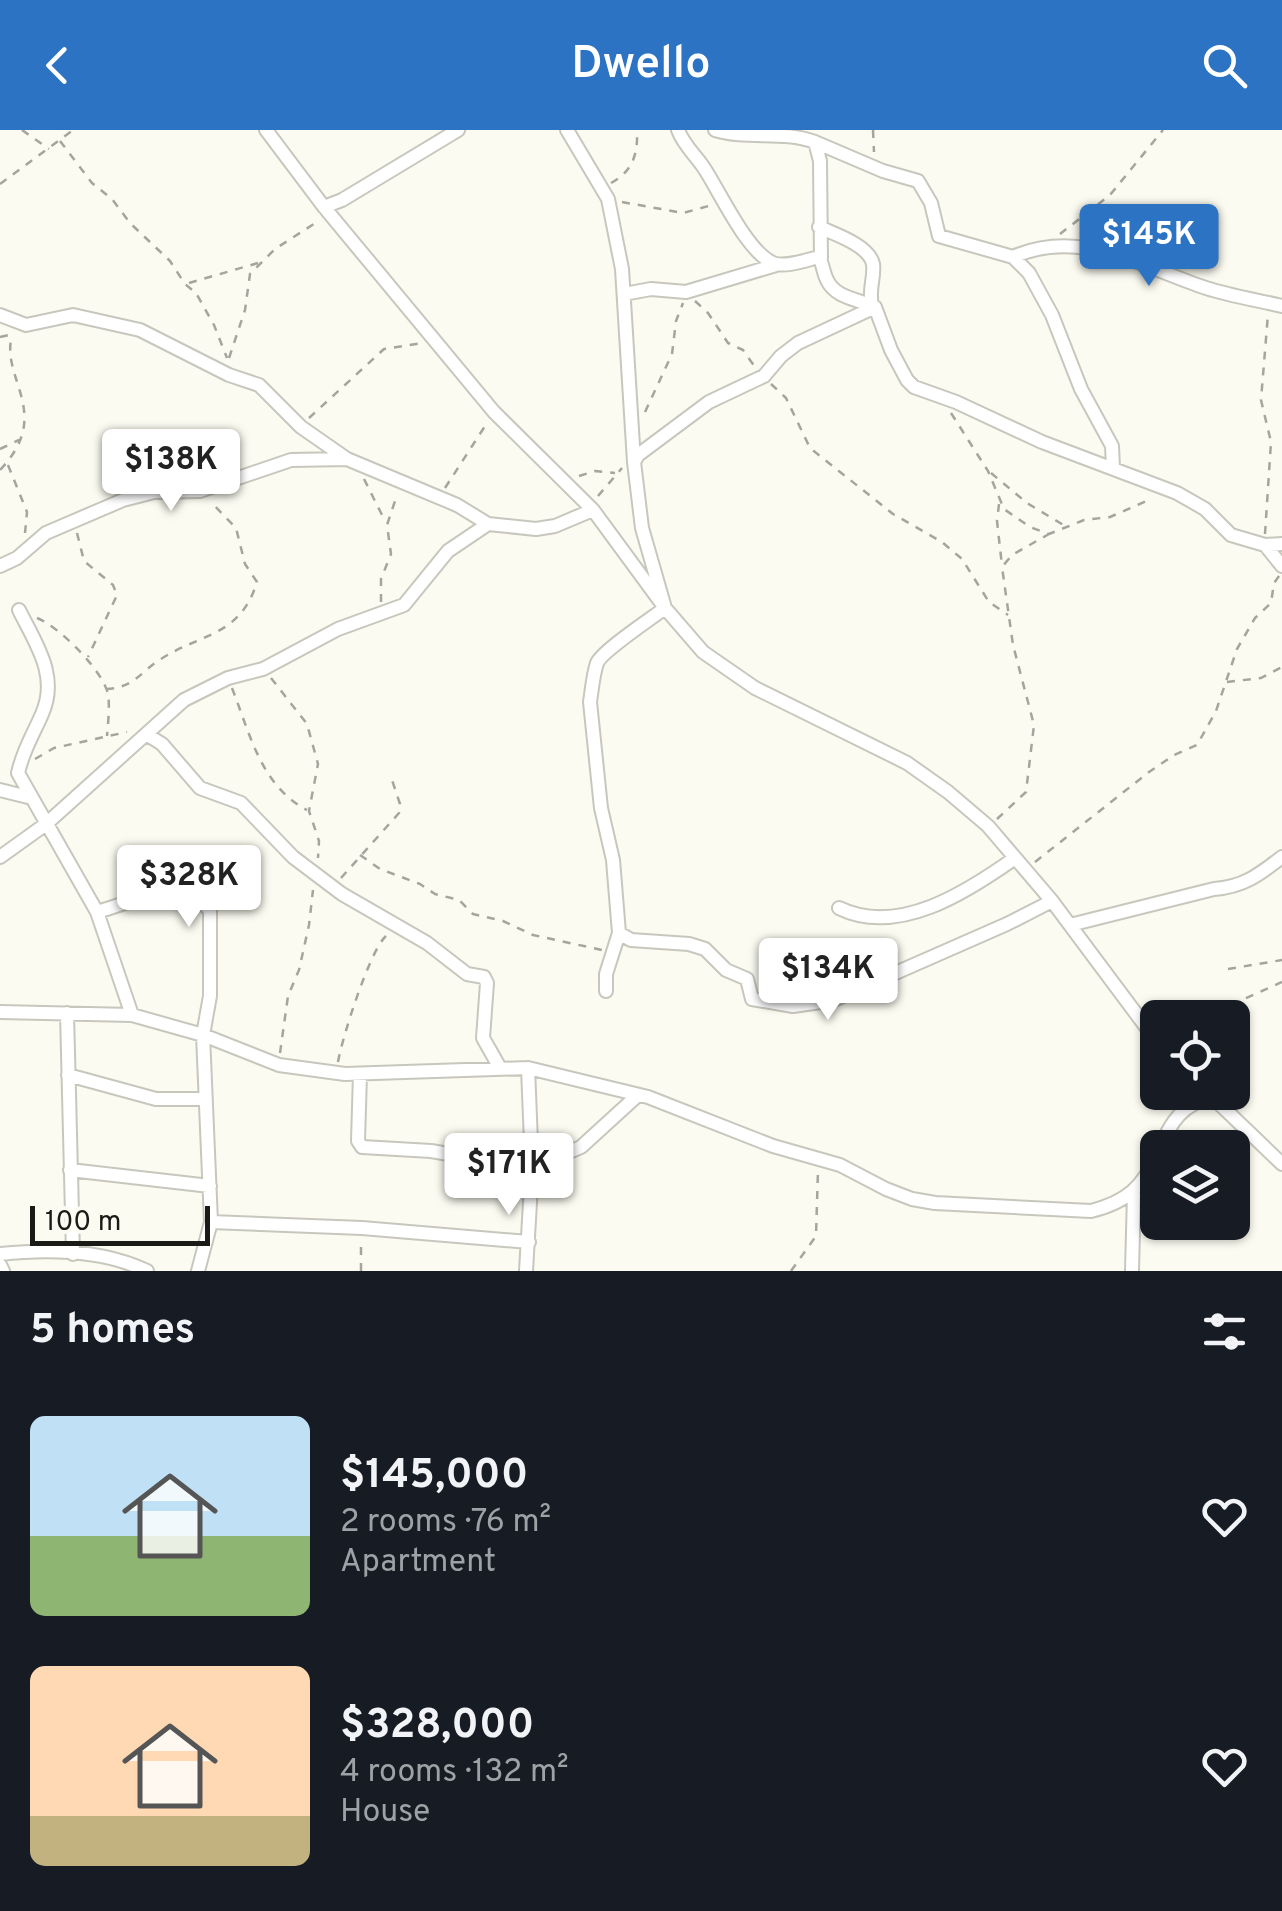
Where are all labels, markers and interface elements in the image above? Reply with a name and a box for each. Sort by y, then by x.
text: Dwello [571,37,711,94]
icon: back [30,38,85,93]
icon: search [1197,38,1252,93]
pin: $145K [1079,204,1219,289]
text: $145K [1102,216,1196,256]
pin: $138K [101,429,241,514]
text: $138K [124,441,218,481]
pin: $328K [119,845,259,930]
text: $328K [139,857,239,897]
pin: $134K [758,938,898,1023]
text: $134K [781,950,875,990]
map controls [1140,1000,1250,1240]
button: locate [1140,1000,1250,1110]
button: layers [1140,1130,1250,1240]
pin: $171K [439,1133,579,1218]
text: $171K [466,1145,552,1185]
scale bar [30,1201,210,1246]
text: 100 m [45,1205,121,1241]
icon: filters [1197,1304,1252,1359]
text: 5 homes [30,1305,195,1358]
text: $145,000 [340,1450,528,1503]
icon: home [110,1456,230,1576]
icon: heart [1197,1489,1252,1544]
text: 2 rooms · 76 m² [340,1503,551,1543]
text: Apartment [340,1543,496,1583]
text: $328,000 [340,1700,534,1753]
icon: home [110,1706,230,1826]
icon: heart [1197,1739,1252,1794]
text: 4 rooms · 132 m² [340,1753,569,1793]
text: House [340,1793,430,1833]

